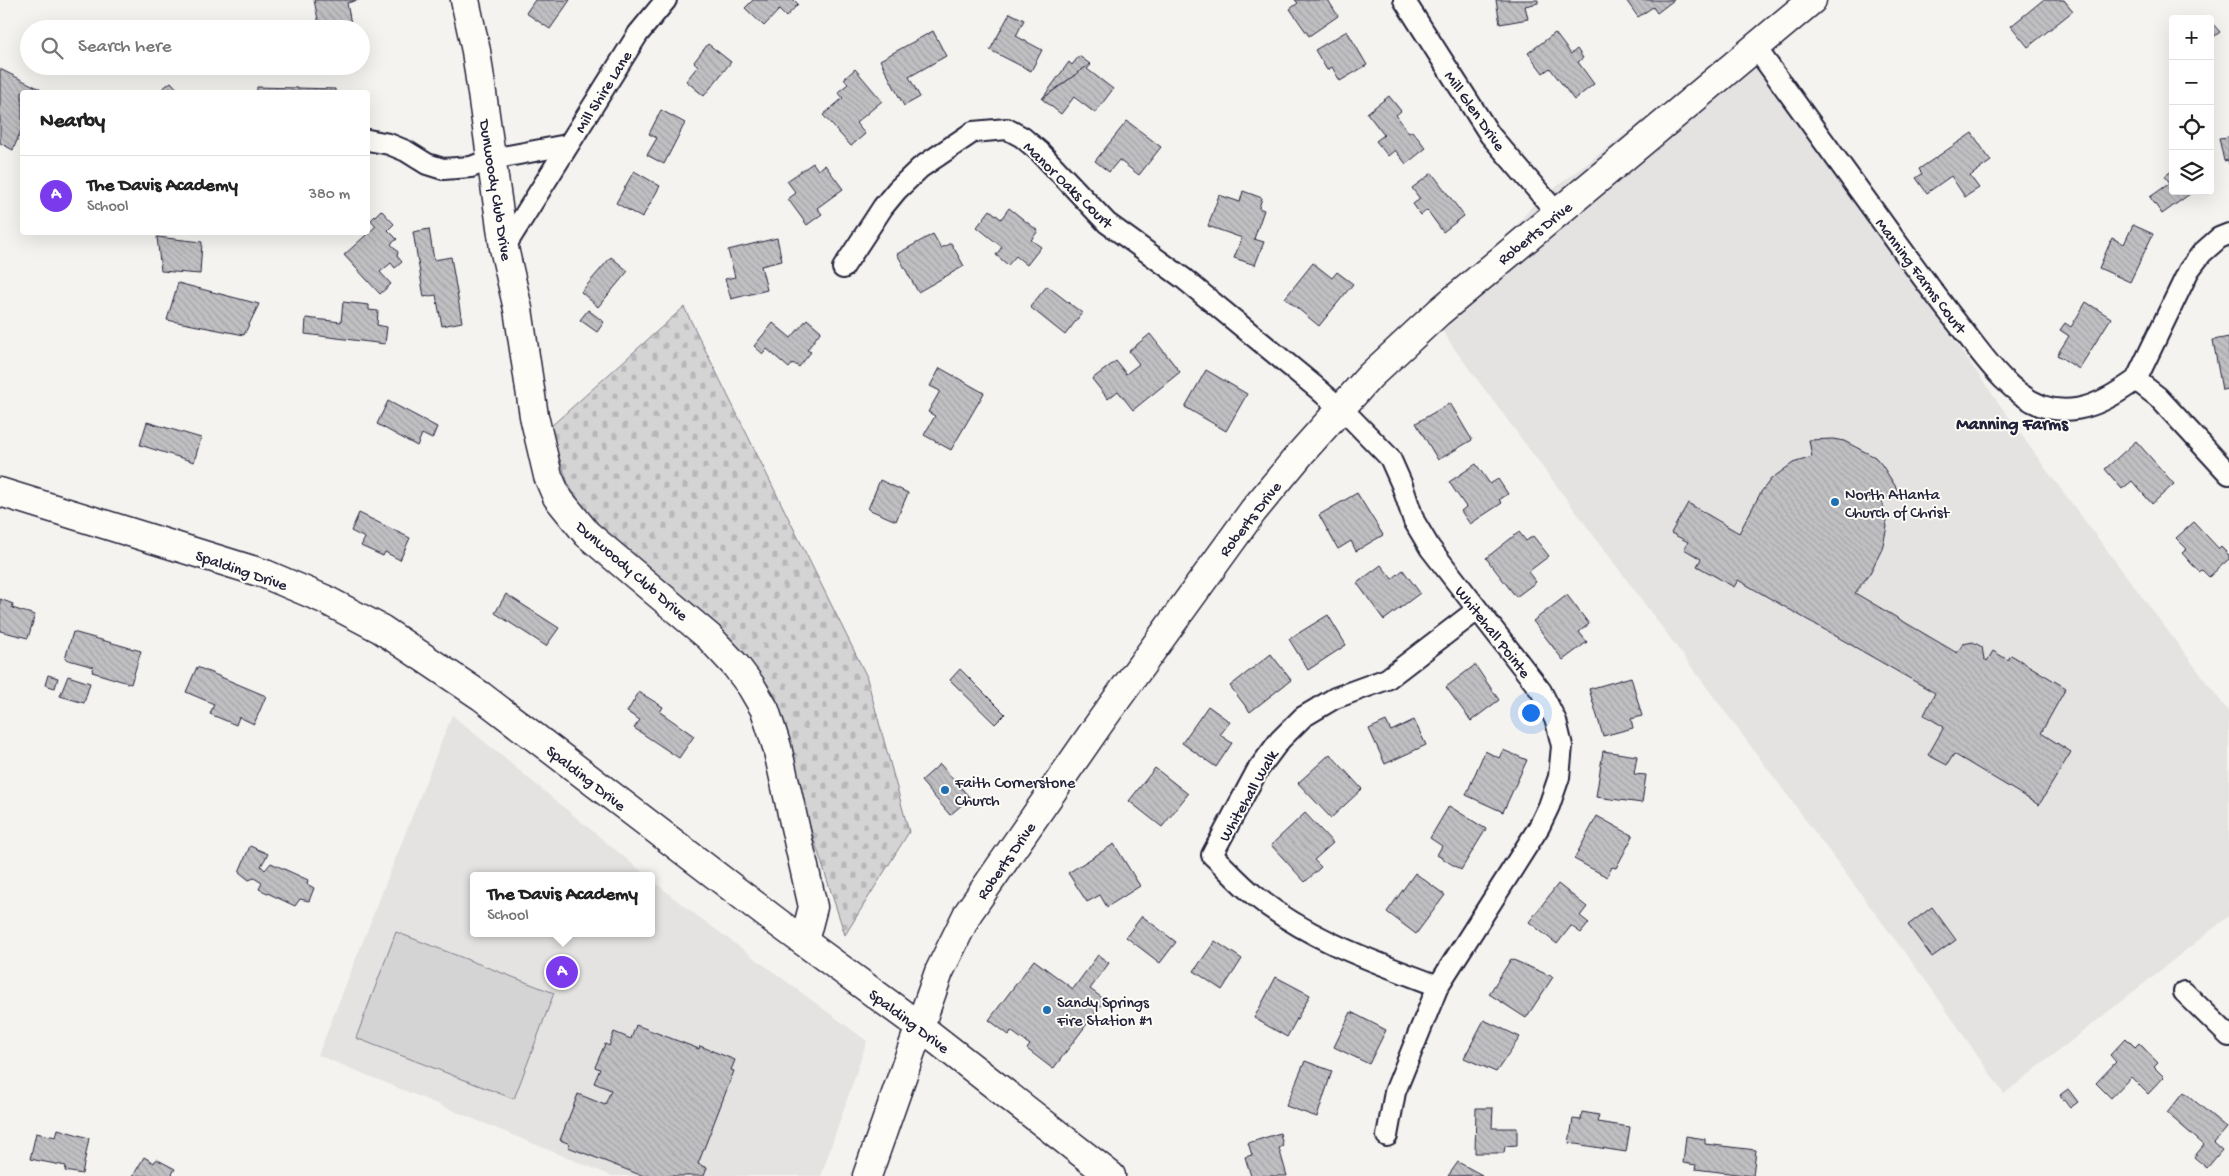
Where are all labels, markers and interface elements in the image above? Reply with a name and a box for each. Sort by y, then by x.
map controls [2169,15,2214,195]
button: + [2169,15,2214,60]
search box [20,20,370,75]
icon: search [38,34,66,62]
text: Search here [78,36,172,59]
street label: Mill Shire Lane [572,48,638,137]
button: − [2169,60,2214,105]
street label: Mill Glen Drive [1439,68,1508,156]
button: locate [2169,105,2214,150]
text: Nearby [40,110,105,135]
street label: Dunwoody Club Drive [473,118,514,263]
street label: Manor Oaks Court [1018,139,1116,235]
button: layers [2169,150,2214,195]
text: The Davis Academy [87,175,238,198]
text: A [51,186,61,205]
text: 380 m [309,186,350,205]
text: School [87,198,129,217]
street label: Roberts Drive [1495,199,1578,270]
street label: Manning Farms Court [1870,216,1970,340]
district label: Manning Farms [1956,415,2069,436]
street label: Roberts Drive [1217,478,1287,562]
place label: North Atlanta Church of Christ [1845,487,1951,524]
marker: North Atlanta Church of Christ [1829,496,1841,508]
street label: Dunwoody Club Drive [570,518,691,627]
street label: Spalding Drive [192,548,290,597]
street label: Whitehall Pointe [1449,583,1534,684]
your location [1518,700,1544,726]
street label: Spalding Drive [541,743,629,817]
street label: Whitehall Walk [1216,746,1285,846]
place label: Faith Cornerstone Church [954,775,1076,812]
marker: Faith Cornerstone Church [939,784,951,796]
street label: Roberts Drive [974,819,1042,904]
popup [470,872,655,937]
text: The Davis Academy [487,884,638,907]
text: School [487,907,529,926]
pin: A [546,953,578,991]
street label: Spalding Drive [864,986,953,1060]
place label: Sandy Springs Fire Station #1 [1056,995,1153,1032]
marker: Sandy Springs Fire Station #1 [1041,1004,1053,1016]

